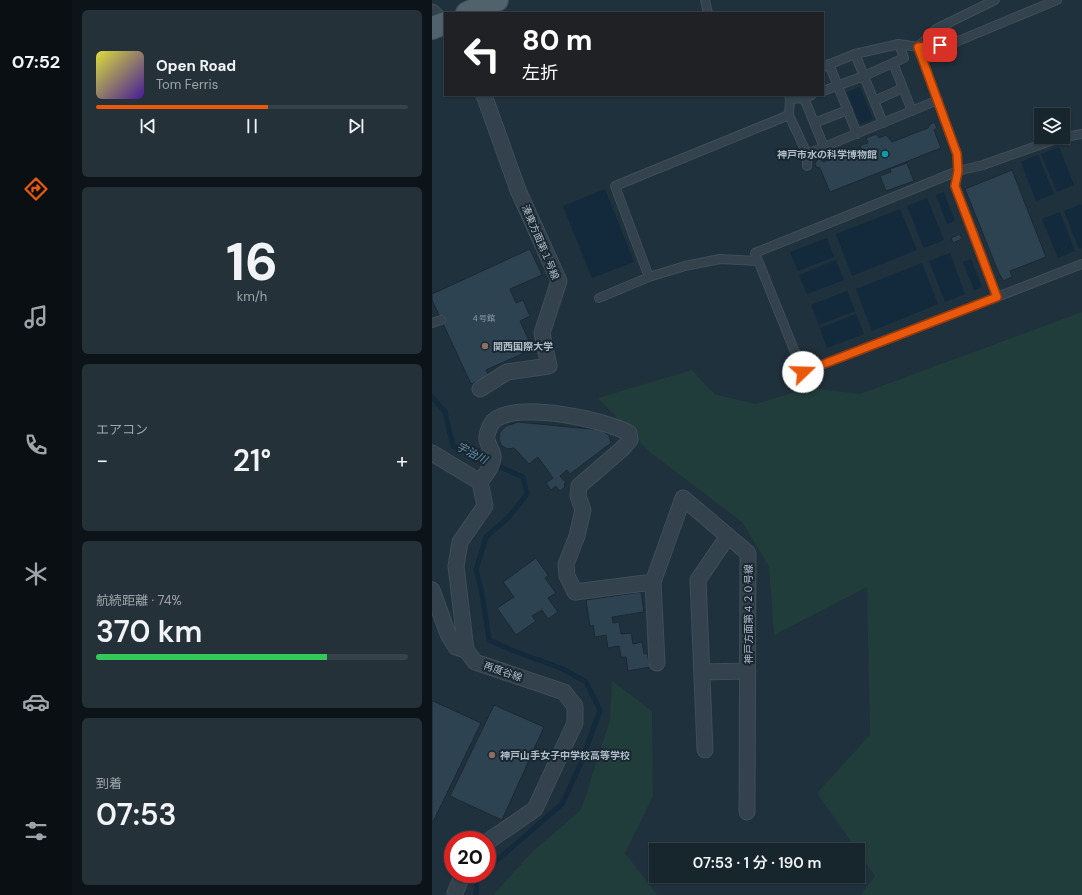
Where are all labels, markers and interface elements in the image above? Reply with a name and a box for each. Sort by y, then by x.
text: 80 m [522,22,592,59]
icon: left [456,28,508,80]
pin [923,28,957,62]
icon: arrive [929,34,951,56]
text: 07:52 [12,50,60,74]
text: Open Road [156,56,236,76]
text: 左折 [522,61,558,85]
text: Tom Ferris [156,76,218,93]
map controls [1034,108,1070,144]
button: layers [1034,108,1070,144]
icon: previous [137,115,159,137]
icon: pause [241,115,263,137]
icon: next [345,115,367,137]
place label: 神戸市水の科学博物館 [777,148,877,161]
marker: 神戸市水の科学博物館 [880,149,890,159]
icon: directions [22,175,50,203]
street label: 湊東方面第１号線 [519,203,562,282]
text: 16 [226,228,278,296]
text: km/h [237,288,267,305]
icon: music [22,303,50,331]
house number: ４号館 [471,313,495,323]
place label: 関西国際大学 [493,340,553,353]
marker: 関西国際大学 [480,341,490,351]
position arrow [782,351,824,393]
text: エアコン [96,421,148,438]
icon: phone [22,431,50,459]
water label: 宇治川 [454,439,491,467]
text: 21° [233,441,271,480]
text: − [96,446,108,475]
text: + [396,446,408,475]
icon: climate [22,560,50,588]
street label: 神戸方面第４２０号線 [742,564,755,664]
text: 航続距離 · 74% [96,592,182,609]
text: 370 km [96,612,202,651]
street label: 再度谷線 [482,659,524,684]
icon: car [22,688,50,716]
place label: 神戸山手女子中学校高等学校 [500,749,630,762]
marker: 神戸山手女子中学校高等学校 [487,750,497,760]
text: 到着 [96,775,122,792]
text: 07:53 [96,795,176,834]
icon: filters [22,817,50,845]
speed limit sign: 20 [444,831,496,883]
text: 07:53 · 1 分 · 190 m [693,853,821,873]

